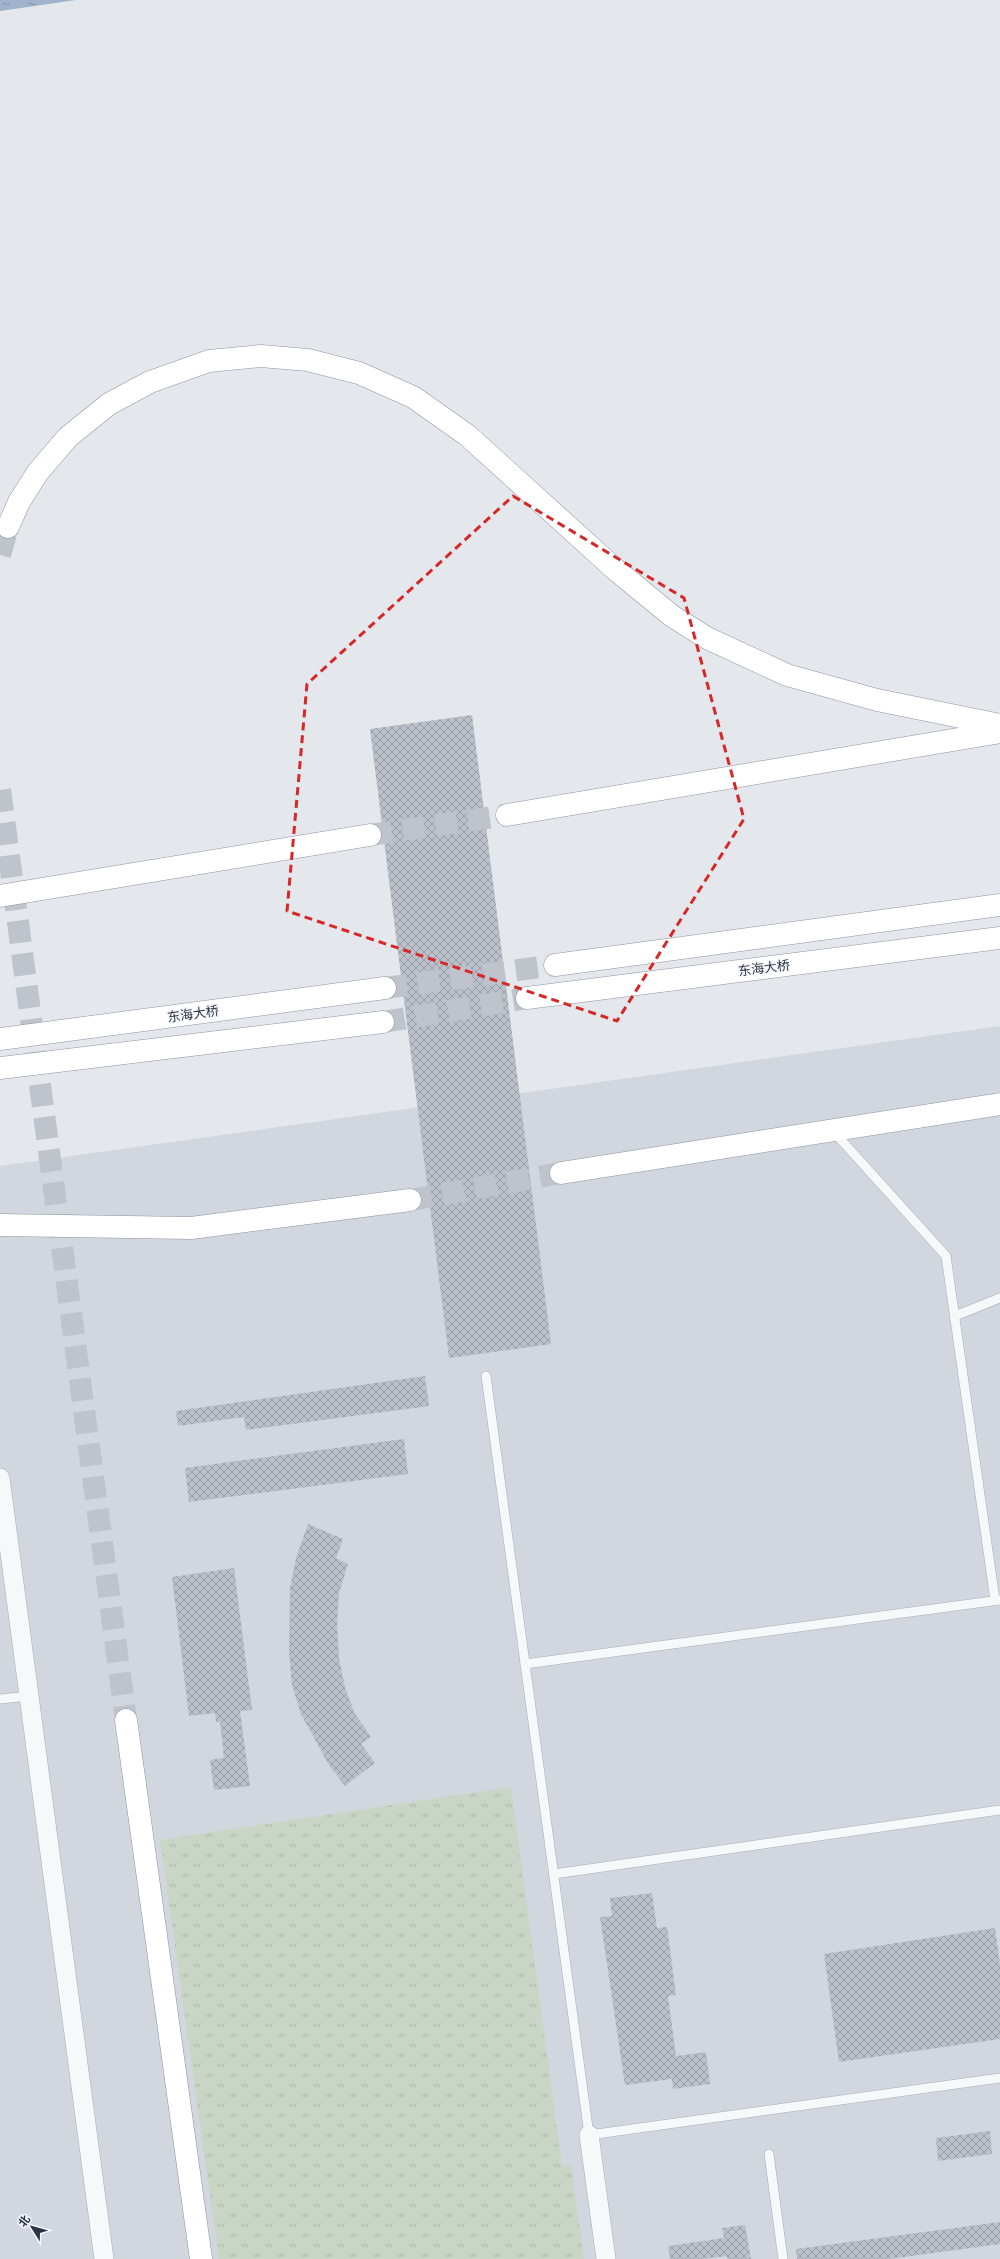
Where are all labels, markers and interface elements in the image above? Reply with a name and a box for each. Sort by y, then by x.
street label: 东海大桥 [737,957,791,979]
street label: 东海大桥 [166,1003,220,1025]
north arrow [12,2207,52,2247]
text: 北 [16,2213,33,2230]

